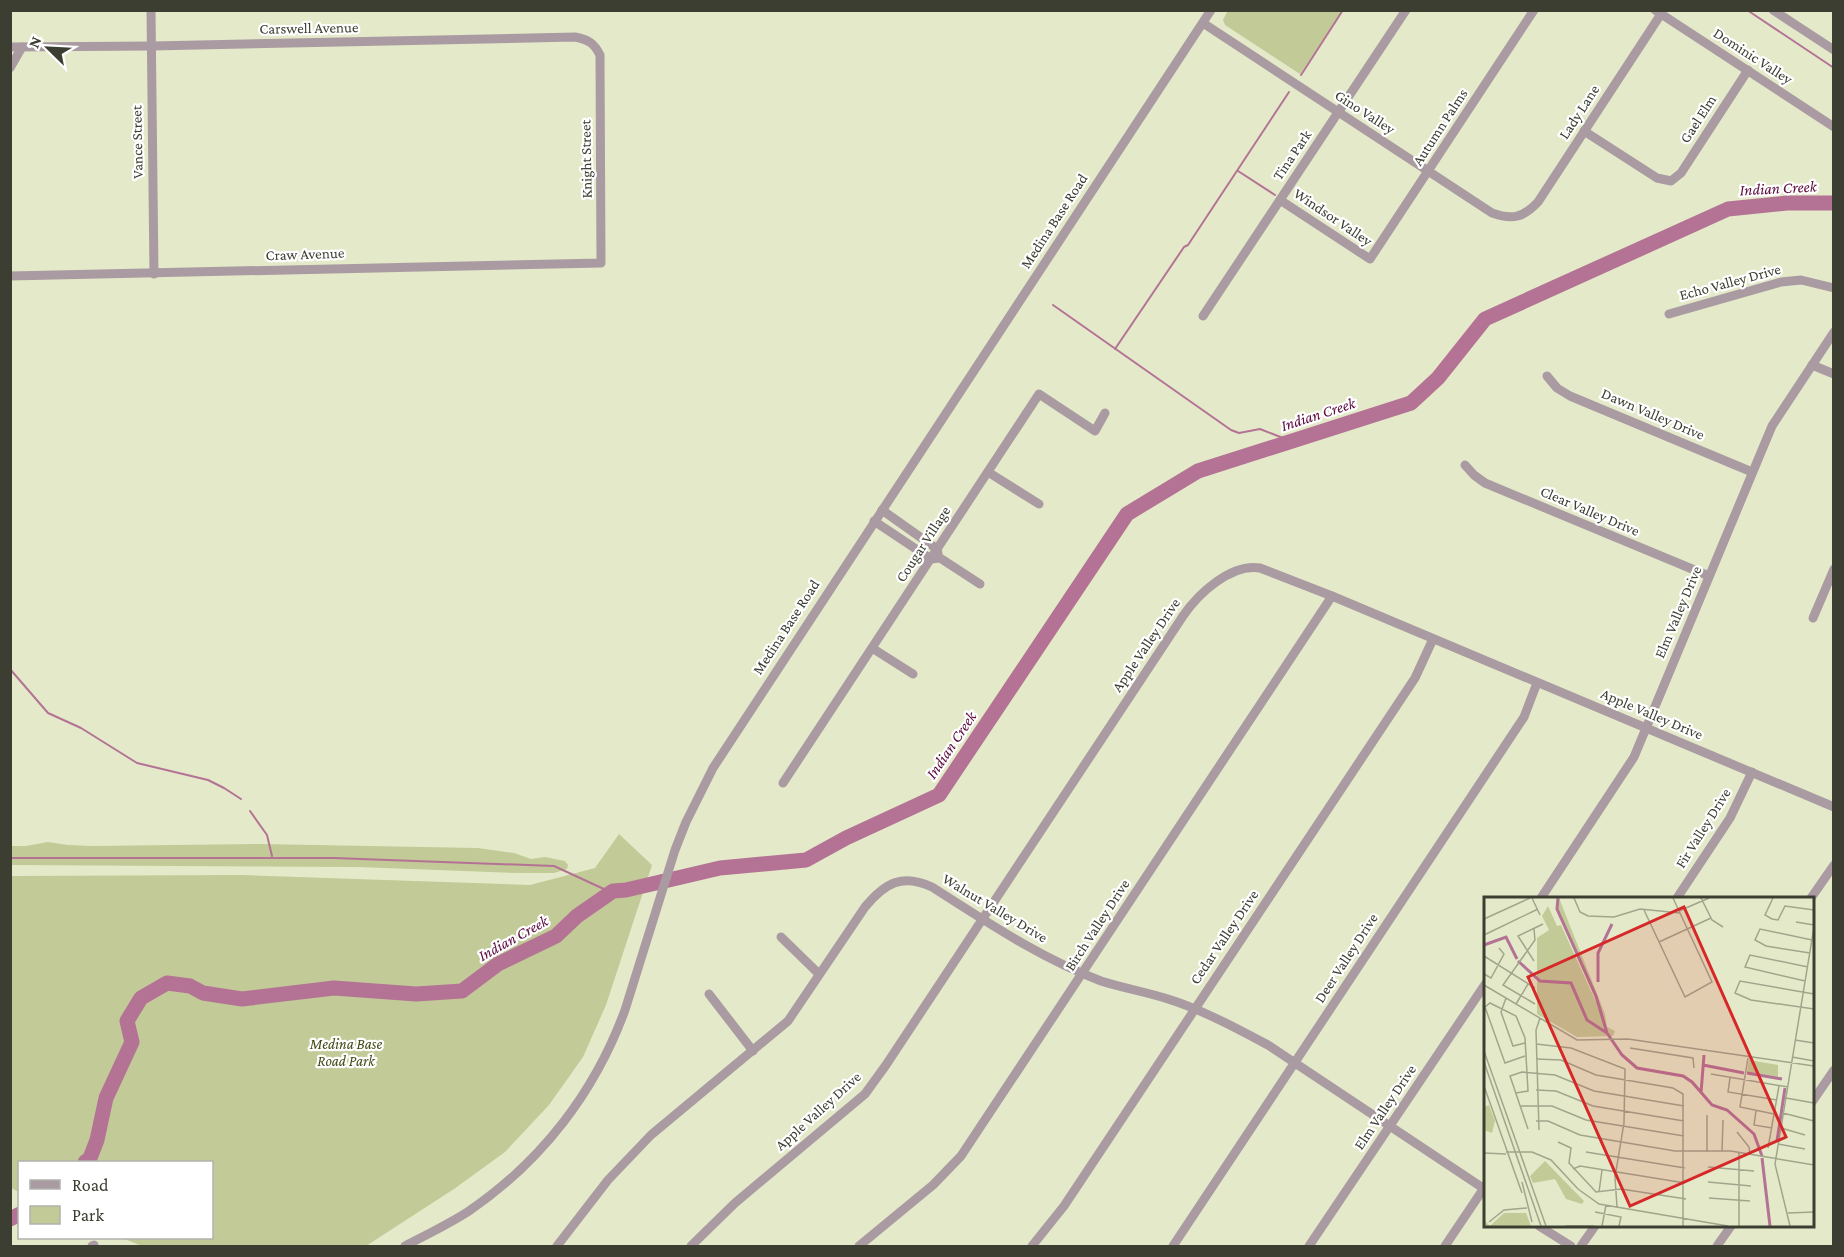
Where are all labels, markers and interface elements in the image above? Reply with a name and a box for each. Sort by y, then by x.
north arrow [18,18,78,78]
street label: Carswell Avenue [259,19,359,37]
street label: Dominic Valley [1710,25,1795,88]
text: N [25,34,45,51]
street label: Lady Lane [1556,82,1603,143]
street label: Autumn Palms [1409,86,1471,168]
street label: Gino Valley [1332,87,1398,138]
street label: Gael Elm [1677,92,1719,146]
street label: Vance Street [128,104,146,179]
street label: Knight Street [577,118,596,199]
street label: Tina Park [1270,126,1315,183]
street label: Medina Base Road [1017,171,1091,271]
water label: Indian Creek [1739,177,1818,199]
street label: Windsor Valley [1290,185,1375,250]
street label: Craw Avenue [265,245,345,263]
street label: Echo Valley Drive [1678,261,1783,304]
street label: Dawn Valley Drive [1599,385,1707,444]
water label: Indian Creek [1279,394,1358,434]
street label: Clear Valley Drive [1538,483,1642,540]
street label: Cougar Village [893,503,955,586]
street label: Elm Valley Drive [1651,563,1706,661]
street label: Medina Base Road [749,577,823,677]
street label: Apple Valley Drive [1109,595,1184,695]
street label: Apple Valley Drive [1598,685,1706,744]
water label: Indian Creek [922,707,980,782]
street label: Fir Valley Drive [1672,785,1735,871]
street label: Walnut Valley Drive [939,870,1051,947]
street label: Birch Valley Drive [1061,876,1134,974]
street label: Cedar Valley Drive [1187,887,1262,988]
inset map [1484,897,1814,1227]
street label: Deer Valley Drive [1311,910,1382,1006]
water label: Indian Creek [475,911,552,964]
park label: Medina Base Road Park [309,1036,382,1069]
street label: Elm Valley Drive [1351,1061,1420,1153]
street label: Apple Valley Drive [772,1068,865,1154]
legend [18,1161,213,1239]
text: Road [72,1175,109,1195]
text: Park [72,1205,104,1225]

